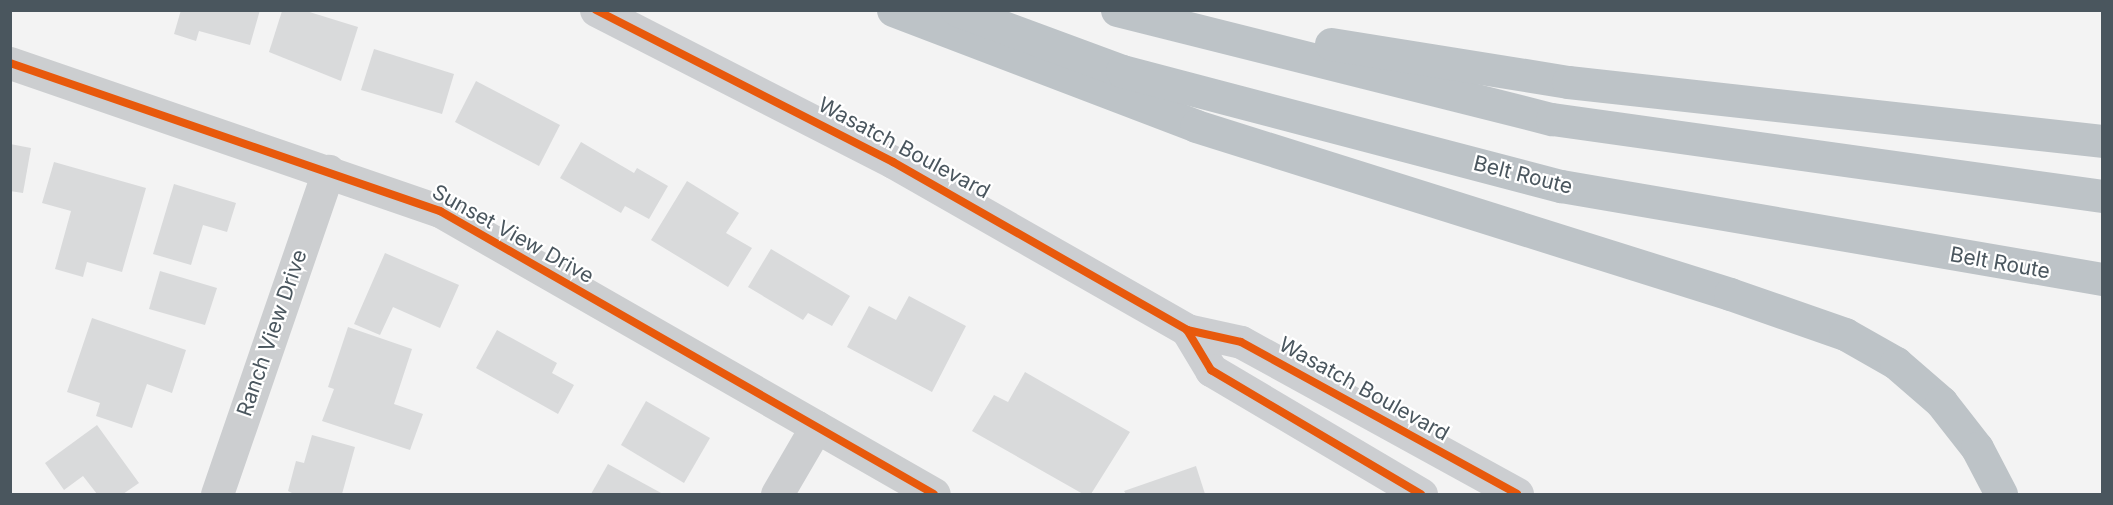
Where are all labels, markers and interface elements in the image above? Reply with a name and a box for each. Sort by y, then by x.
street label: Wasatch Boulevard [814,92,994,204]
street label: Belt Route [1471,151,1575,199]
street label: Sunset View Drive [428,179,598,289]
street label: Belt Route [1948,242,2052,284]
street label: Ranch View Drive [232,246,312,420]
street label: Wasatch Boulevard [1274,332,1454,446]

